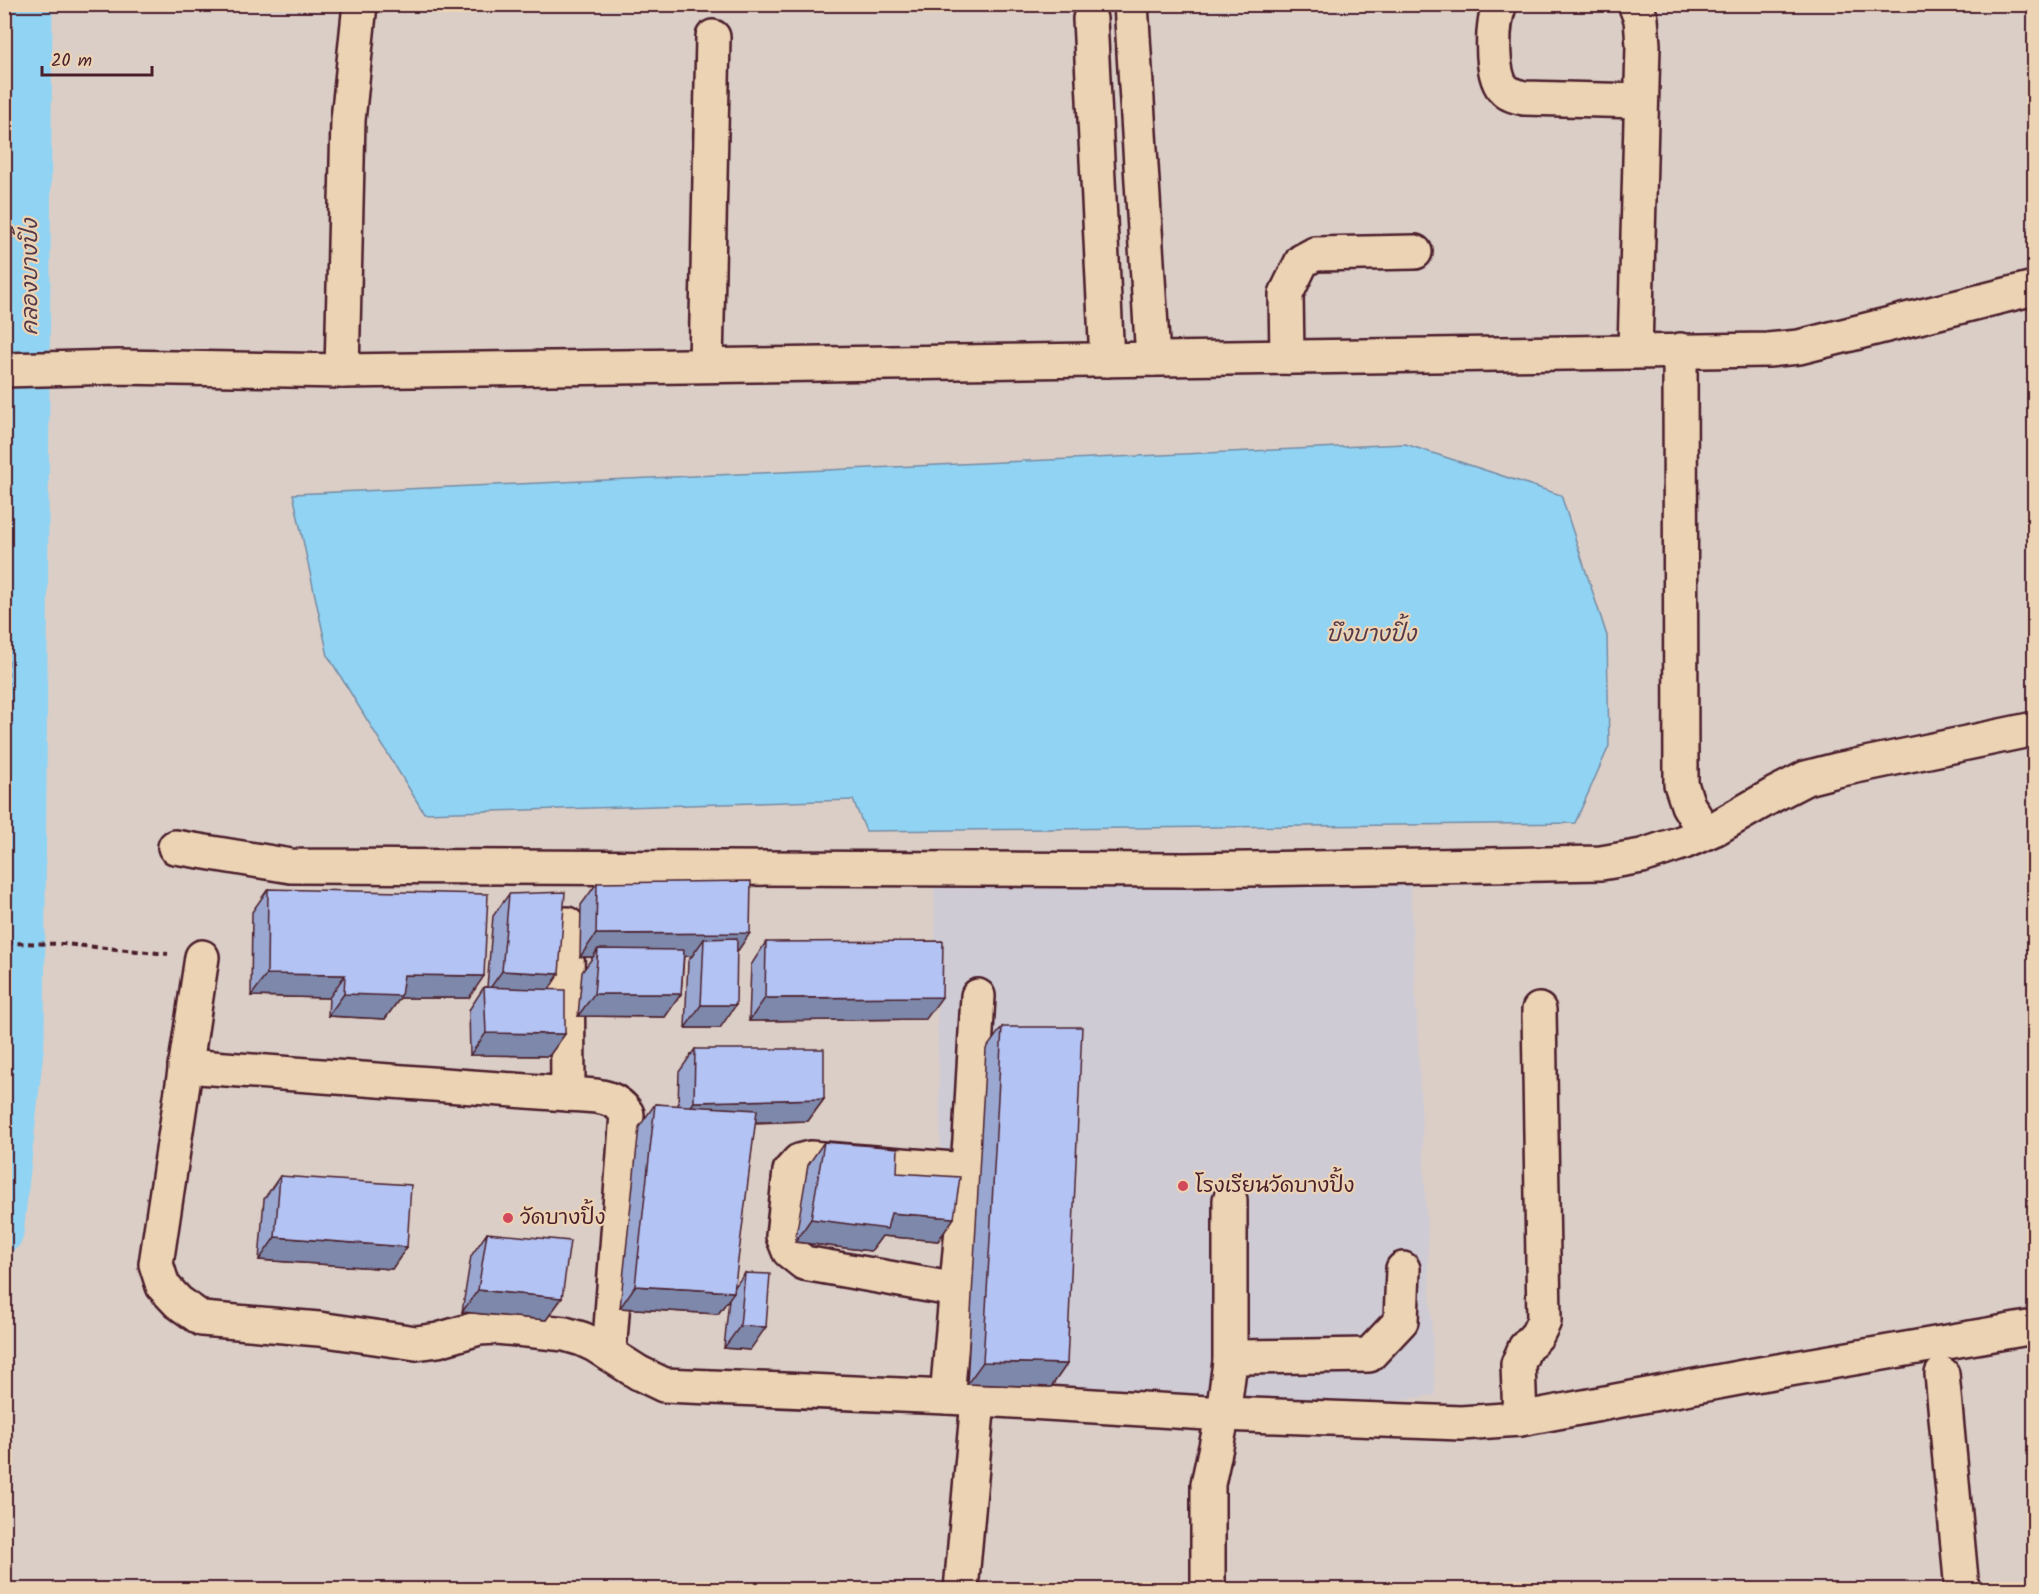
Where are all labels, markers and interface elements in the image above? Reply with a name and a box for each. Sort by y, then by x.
scale bar [42,39,152,77]
text: 20 m [51,47,92,76]
water label: คลองบางปิ้ง [9,217,49,335]
water label: บึงบางปิ้ง [1326,613,1418,653]
place label: โรงเรียนวัดบางปิ้ง [1195,1166,1354,1203]
marker: โรงเรียนวัดบางปิ้ง [1176,1179,1190,1193]
place label: วัดบางปิ้ง [520,1198,605,1235]
marker: วัดบางปิ้ง [501,1211,515,1225]

